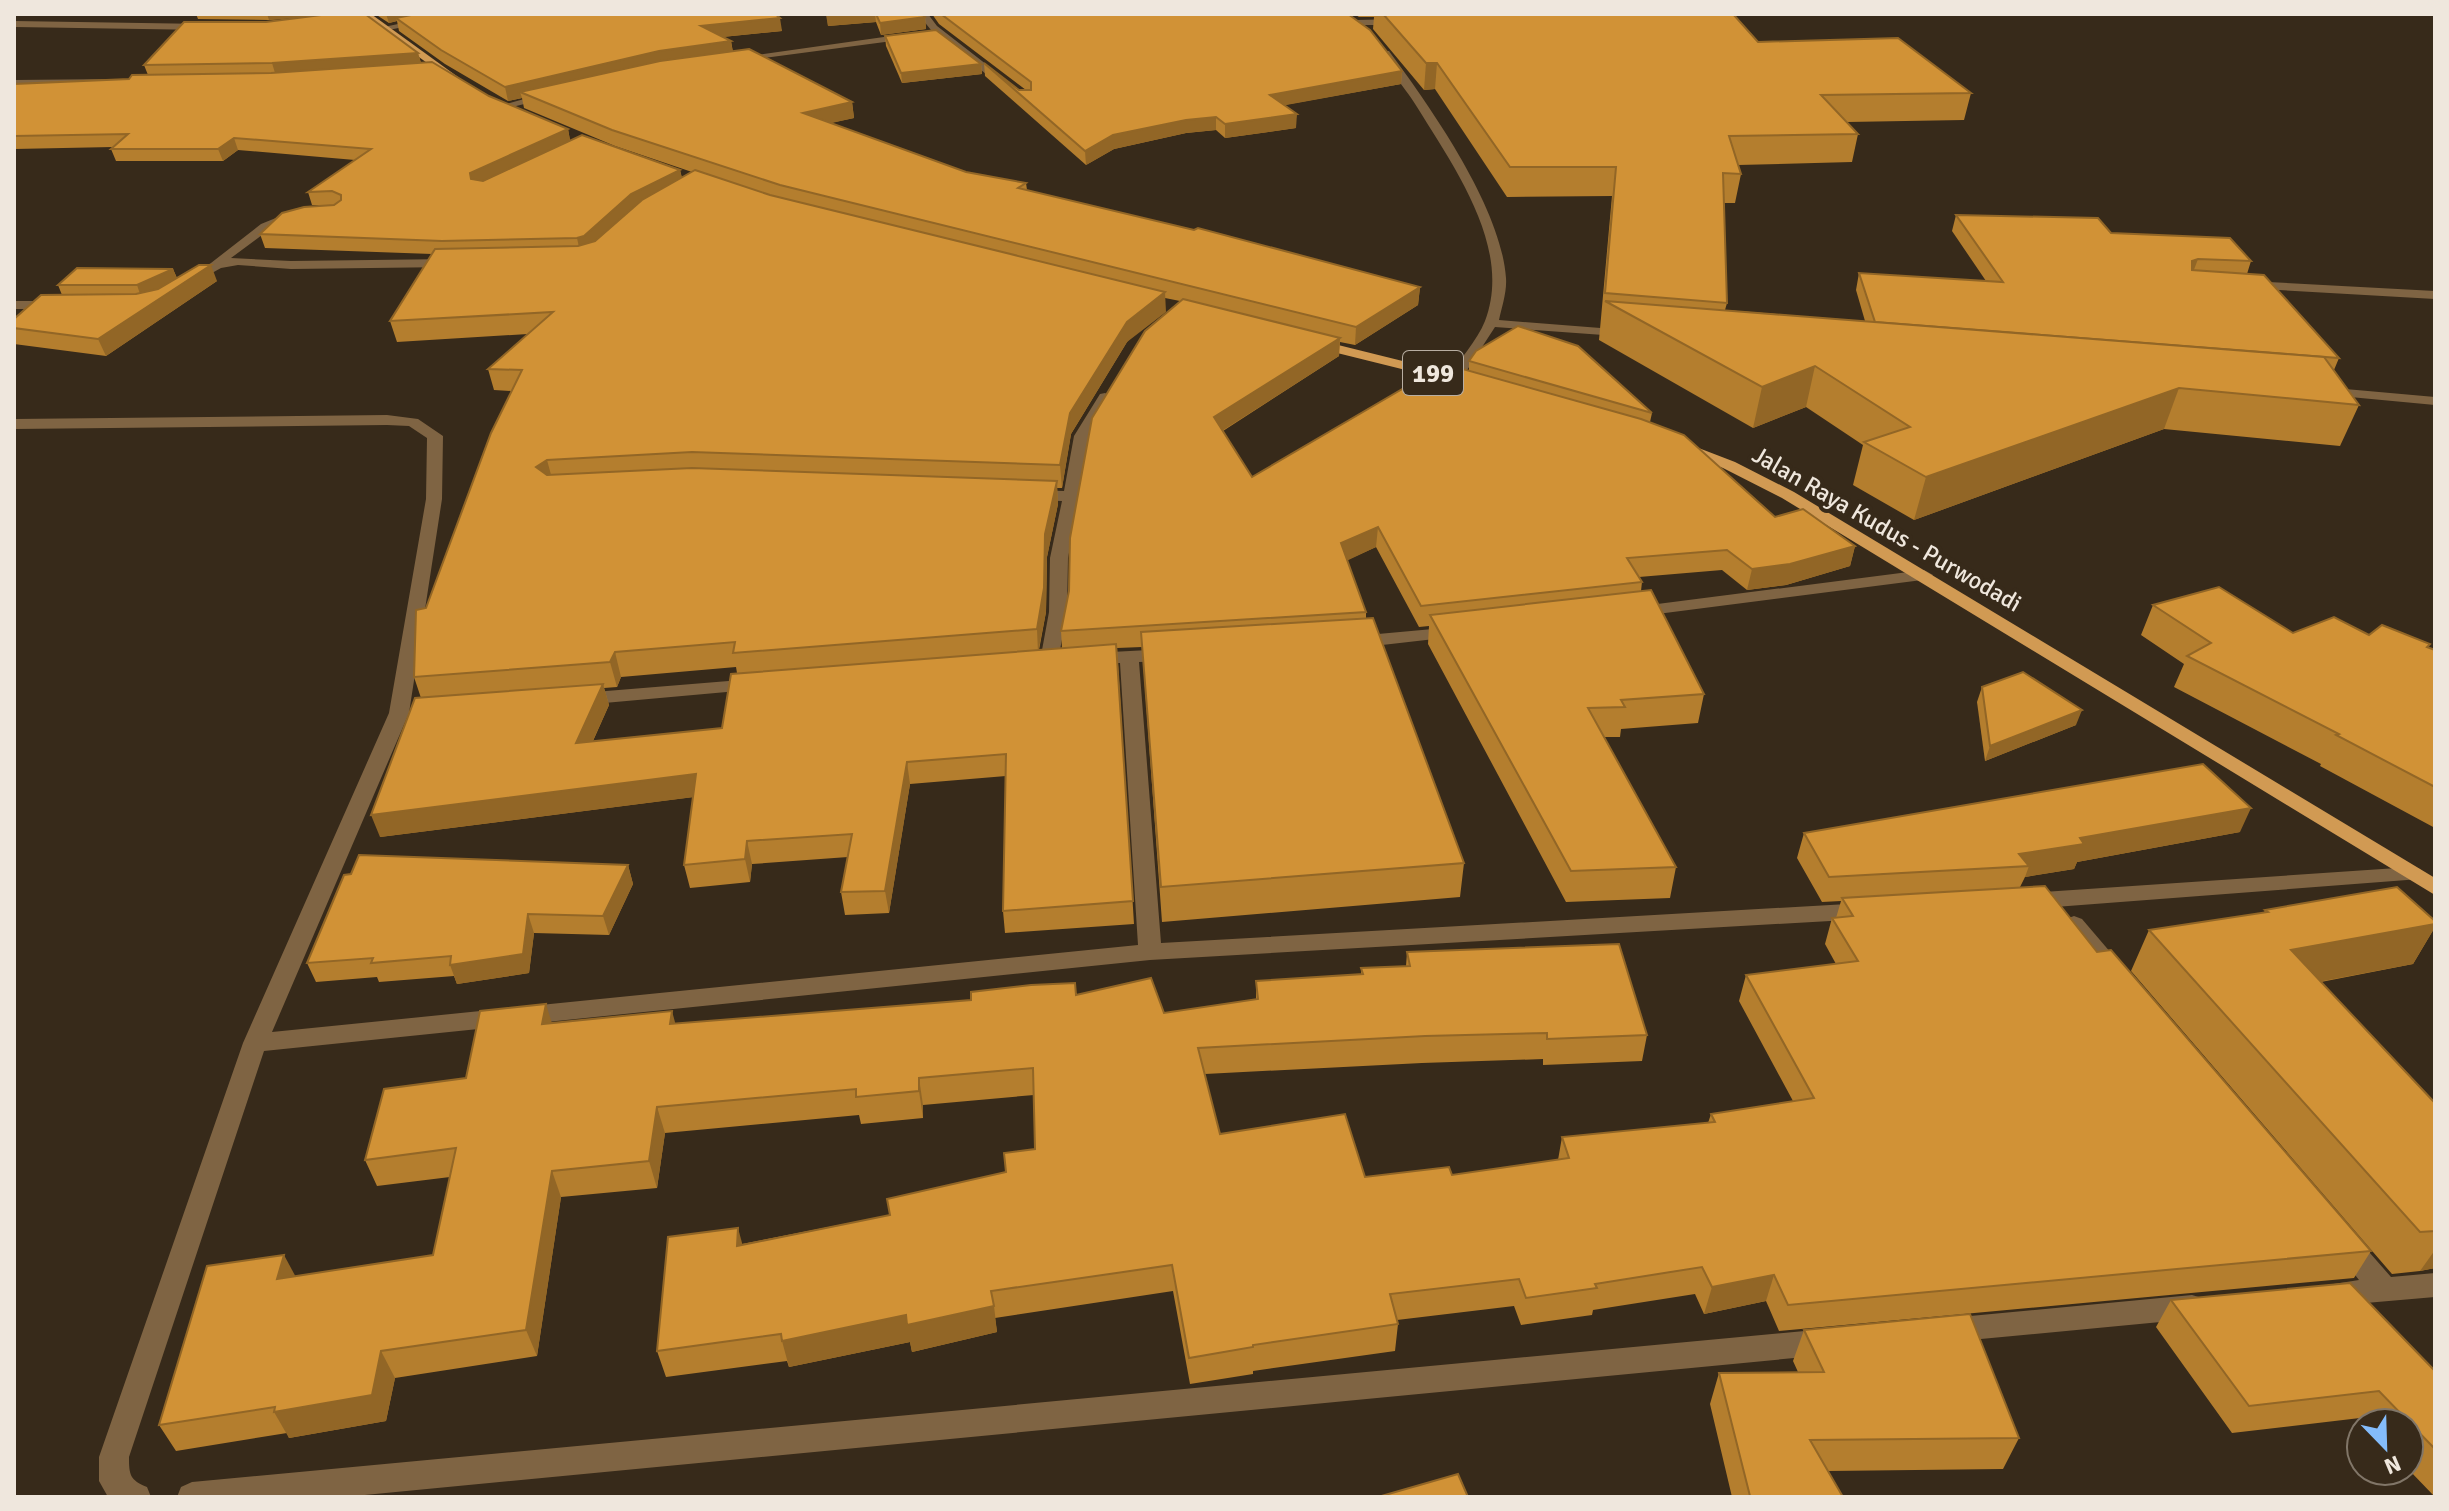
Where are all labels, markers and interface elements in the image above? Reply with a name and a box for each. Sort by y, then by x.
road number: 199 [1403,351,1463,395]
street label: Jalan Raya Kudus - Purwodadi [1747,440,2027,618]
north arrow [2345,1407,2425,1487]
text: N [2380,1450,2405,1480]

